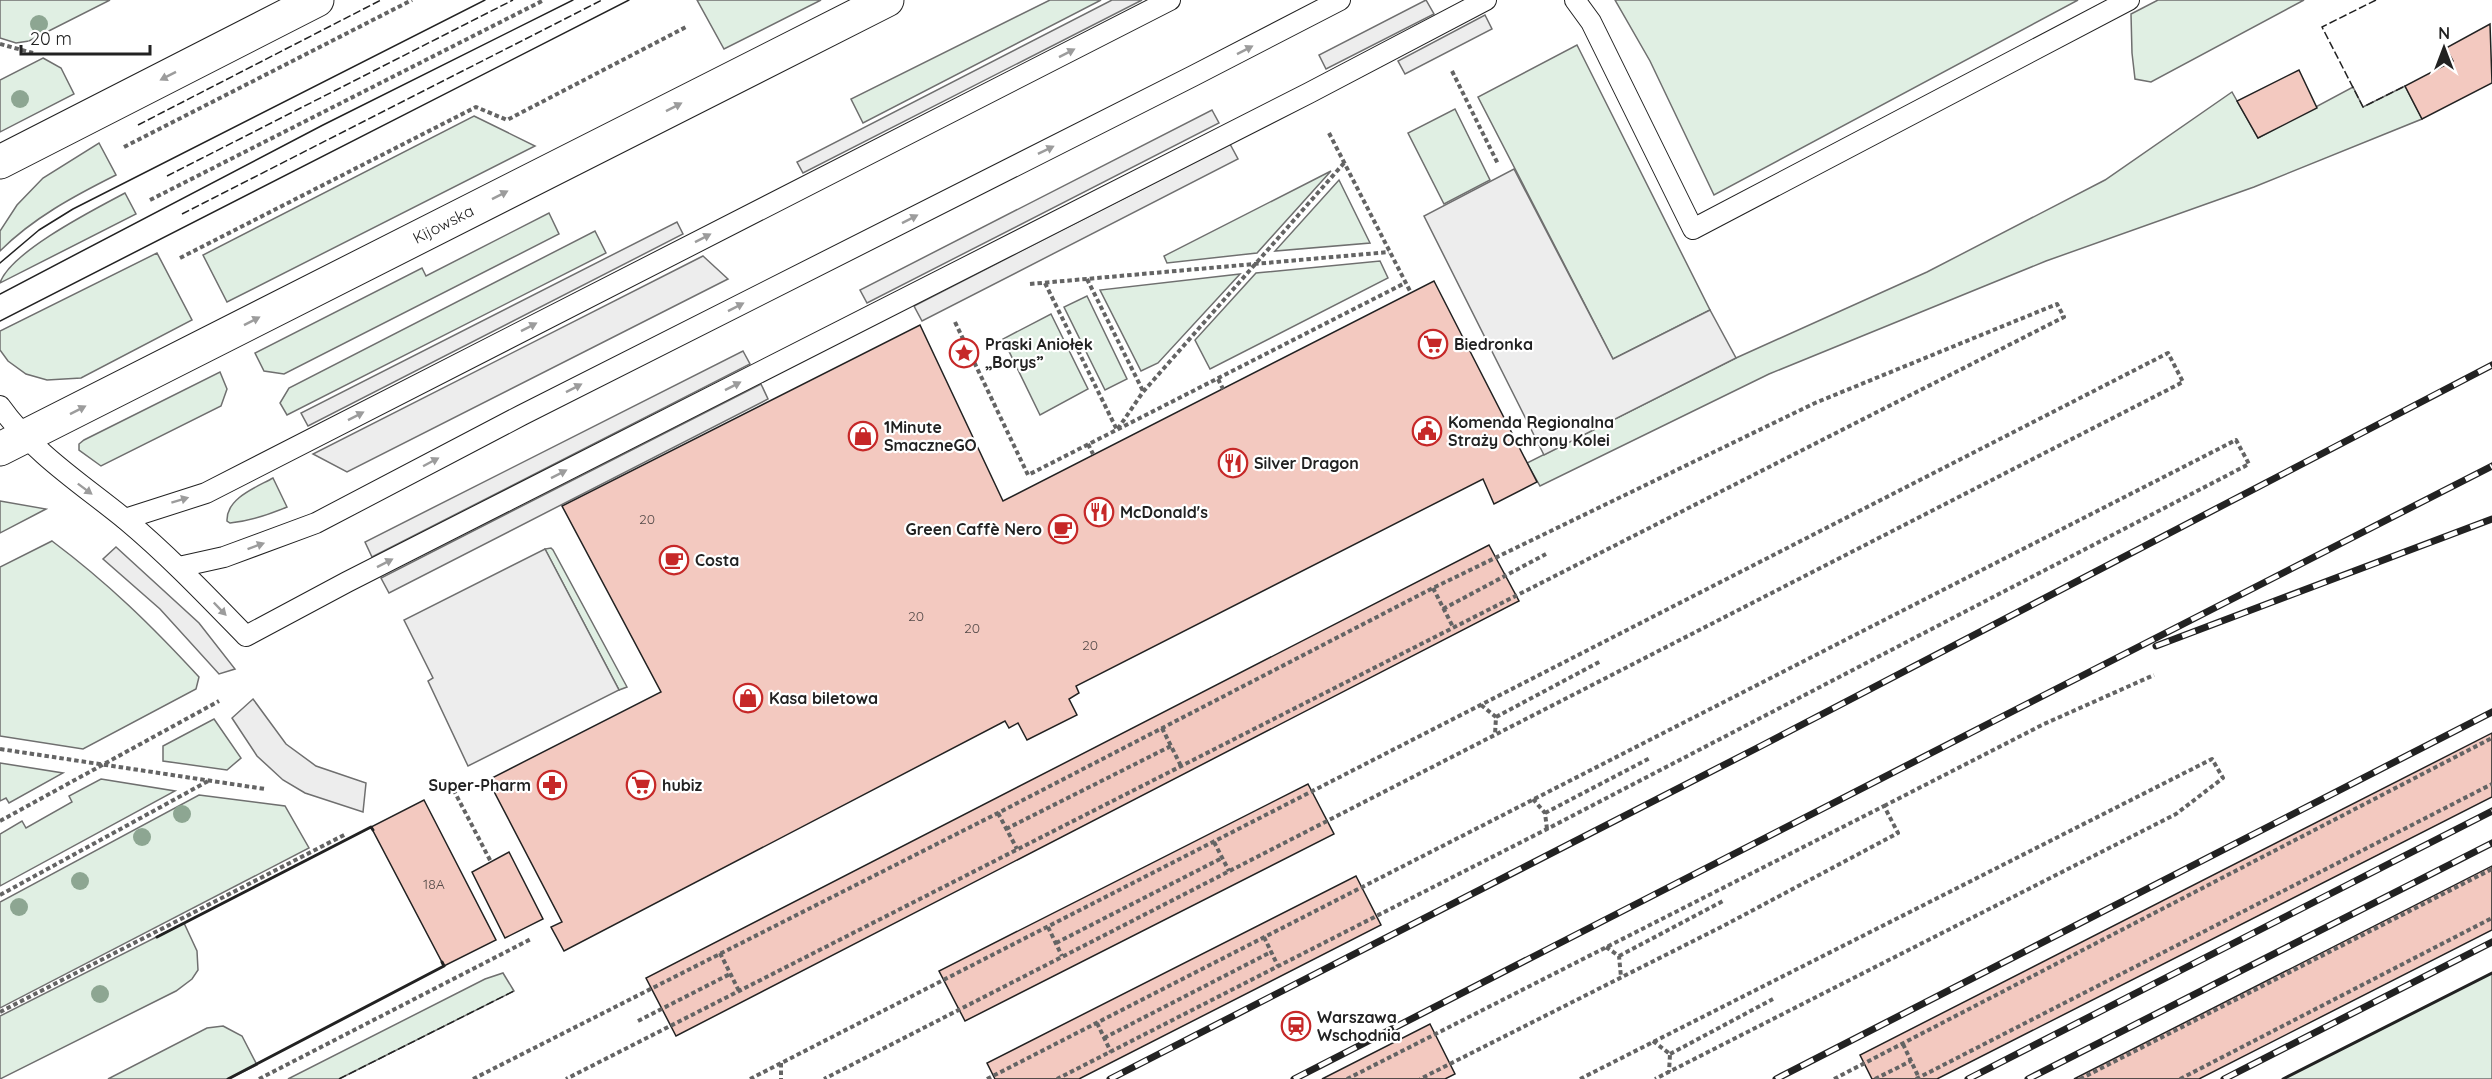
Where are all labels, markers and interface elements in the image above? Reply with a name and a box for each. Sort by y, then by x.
scale bar [21,18,150,56]
north arrow [2414,18,2474,78]
text: N [2438,23,2450,43]
text: 20 m [30,27,72,50]
one-way arrow [1237,45,1254,54]
one-way arrow [1058,48,1075,58]
one-way arrow [159,71,177,81]
one-way arrow [665,102,683,112]
one-way arrow [1038,145,1055,155]
one-way arrow [492,191,509,200]
street label: Kijowska [409,200,477,248]
one-way arrow [901,214,918,224]
one-way arrow [694,234,712,244]
one-way arrow [727,302,744,312]
one-way arrow [243,317,260,326]
one-way arrow [521,322,538,332]
supermarket icon: Biedronka [1417,328,1449,360]
place label: Praski Aniołek „Borys” [985,334,1093,372]
place label: Biedronka [1454,334,1533,354]
place icon: Praski Aniołek „Borys” [948,337,980,369]
one-way arrow [724,381,741,391]
one-way arrow [565,384,583,394]
one-way arrow [69,405,86,414]
one-way arrow [347,411,364,420]
place label: Komenda Regionalna Straży Ochrony Kolei [1448,412,1614,450]
public building icon: Komenda Regionalna Straży Ochrony Kolei [1411,415,1443,447]
place label: 1Minute SmaczneGO [884,417,977,455]
shop icon: 1Minute SmaczneGO [847,420,879,452]
restaurant icon: Silver Dragon [1217,447,1249,479]
place label: Silver Dragon [1254,453,1359,473]
one-way arrow [423,457,440,467]
one-way arrow [550,469,567,479]
one-way arrow [77,483,92,495]
one-way arrow [171,495,189,504]
restaurant icon: McDonald's [1083,496,1115,528]
place label: McDonald's [1120,502,1208,522]
house number: 20 [639,510,655,528]
cafe icon: Green Caffè Nero [1047,513,1079,545]
place label: Green Caffè Nero [906,519,1042,539]
one-way arrow [247,540,265,550]
cafe icon: Costa [658,544,690,576]
place label: Costa [695,550,739,570]
one-way arrow [376,558,394,568]
one-way arrow [212,602,226,616]
house number: 20 [908,607,924,625]
house number: 20 [964,619,980,637]
house number: 20 [1082,636,1098,654]
shop icon: Kasa biletowa [732,682,764,714]
place label: Kasa biletowa [769,688,878,708]
pharmacy icon: Super-Pharm [536,769,568,801]
supermarket icon: hubiz [625,769,657,801]
place label: Super-Pharm [429,775,531,795]
place label: hubiz [662,775,703,795]
house number: 18A [423,875,445,893]
place label: Warszawa Wschodnia [1317,1007,1401,1045]
station icon: Warszawa Wschodnia [1280,1010,1312,1042]

